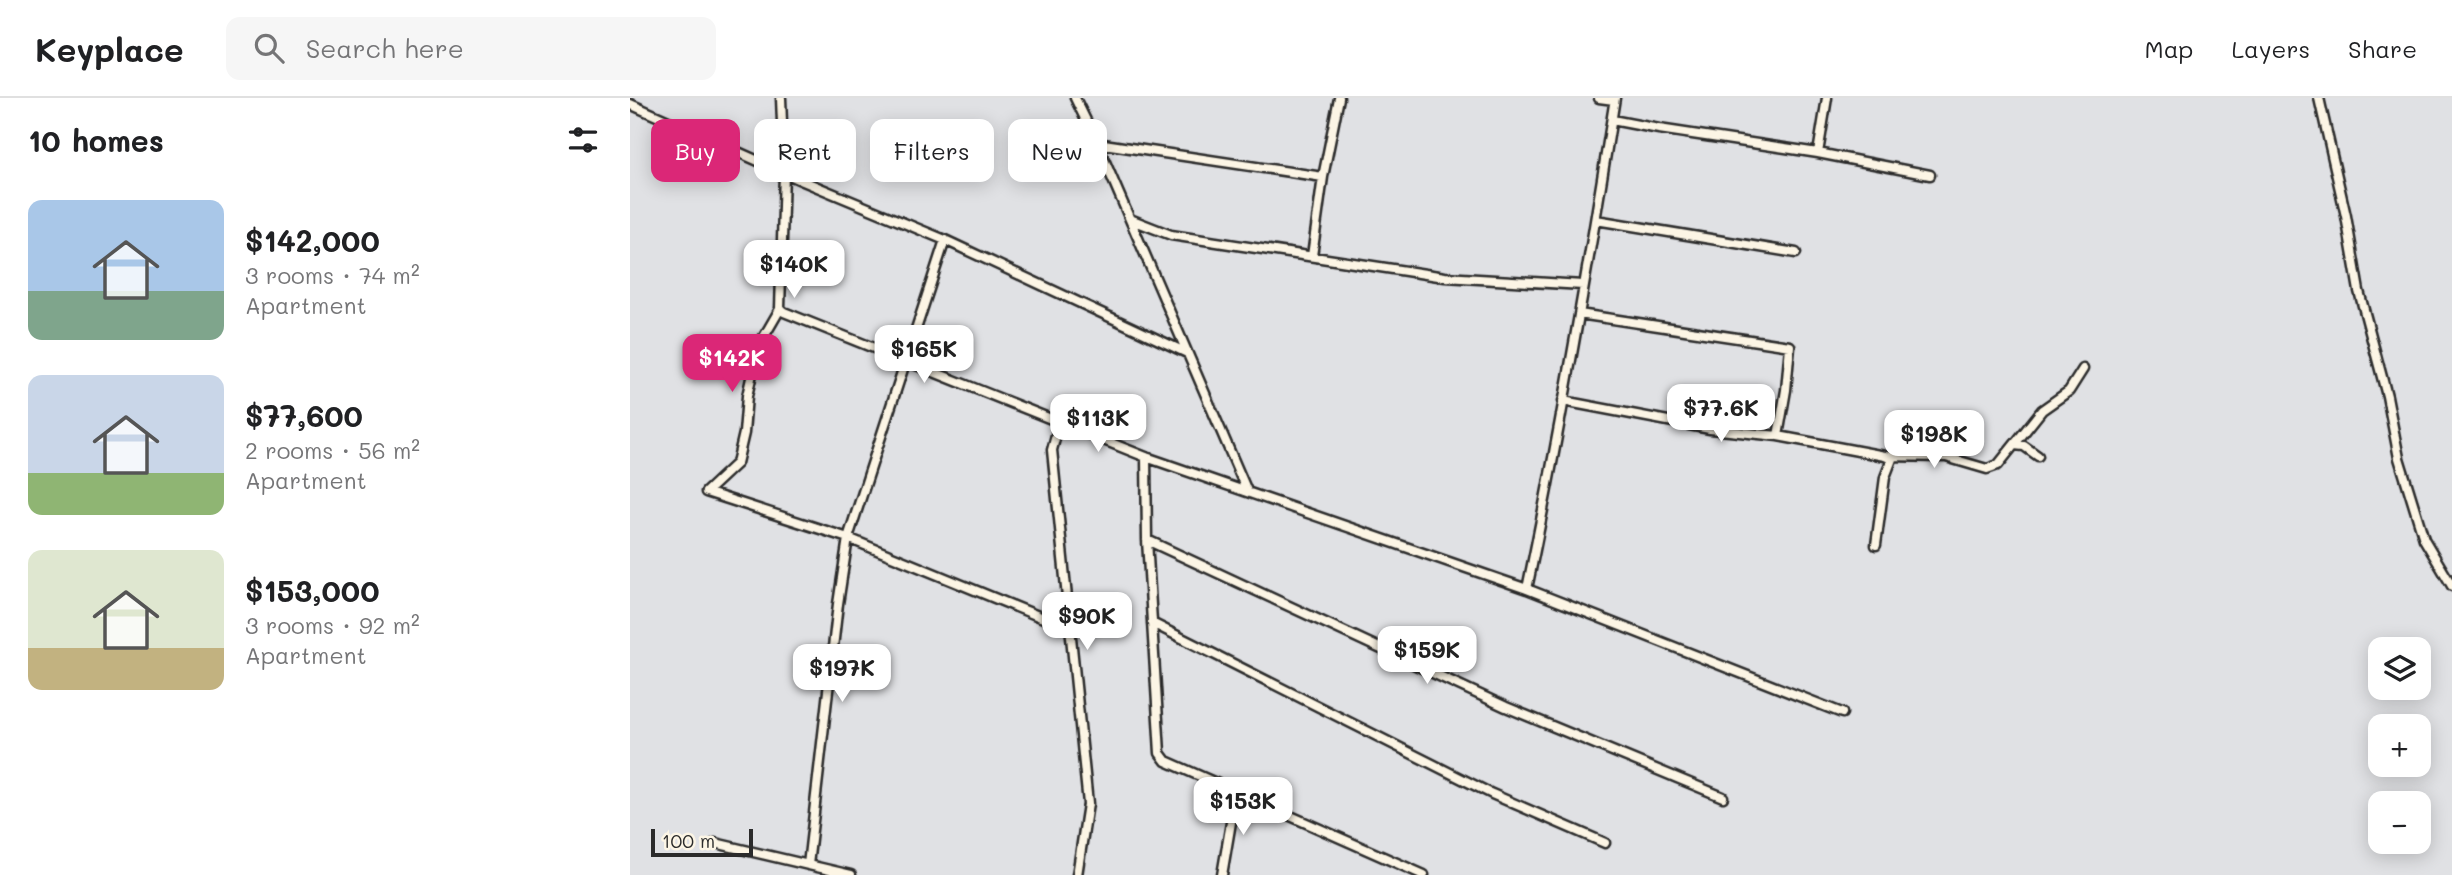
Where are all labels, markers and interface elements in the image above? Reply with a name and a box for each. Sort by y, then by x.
search box [226,17,716,80]
text: Keyplace [35,27,184,70]
icon: search [250,29,288,67]
text: Search here [306,31,464,65]
text: Map [2145,33,2193,64]
text: Layers [2231,33,2310,64]
text: Share [2348,33,2417,64]
chip: Buy [651,119,740,182]
chip: Rent [754,119,856,182]
chip: Filters [870,119,994,182]
chip: New [1008,119,1107,182]
text: 10 homes [28,120,164,160]
icon: filters [564,121,602,159]
text: $142,000 [245,220,380,260]
icon: home [84,228,168,312]
pin: $140K [745,240,843,300]
text: $140K [760,248,828,278]
text: 3 rooms · 74 m² [245,260,420,290]
text: Apartment [245,290,367,320]
pin: $165K [875,326,973,385]
text: $165K [891,333,957,363]
pin: $142K [683,334,781,394]
text: $142K [699,342,765,372]
pin: $77.6K [1664,384,1778,444]
text: $77.6K [1683,392,1759,422]
pin: $113K [1049,394,1147,454]
text: $77,600 [245,395,363,435]
text: $113K [1066,402,1130,432]
icon: home [84,403,168,487]
pin: $198K [1885,410,1983,470]
text: $198K [1900,418,1968,448]
text: 2 rooms · 56 m² [245,435,420,465]
text: Apartment [245,465,367,495]
text: $153,000 [245,570,379,610]
icon: home [84,578,168,662]
pin: $90K [1046,592,1128,652]
text: $90K [1058,600,1116,630]
text: 3 rooms · 92 m² [245,610,420,640]
pin: $159K [1378,626,1476,686]
text: $159K [1394,634,1460,664]
map controls [2368,637,2431,854]
button: layers [2368,637,2431,700]
text: Apartment [245,640,367,670]
pin: $197K [793,644,891,704]
text: $197K [809,652,875,682]
button: + [2368,714,2431,777]
pin: $153K [1194,778,1292,837]
text: $153K [1210,785,1276,815]
button: − [2368,791,2431,854]
scale bar [651,826,752,858]
text: 100 m [662,828,715,853]

